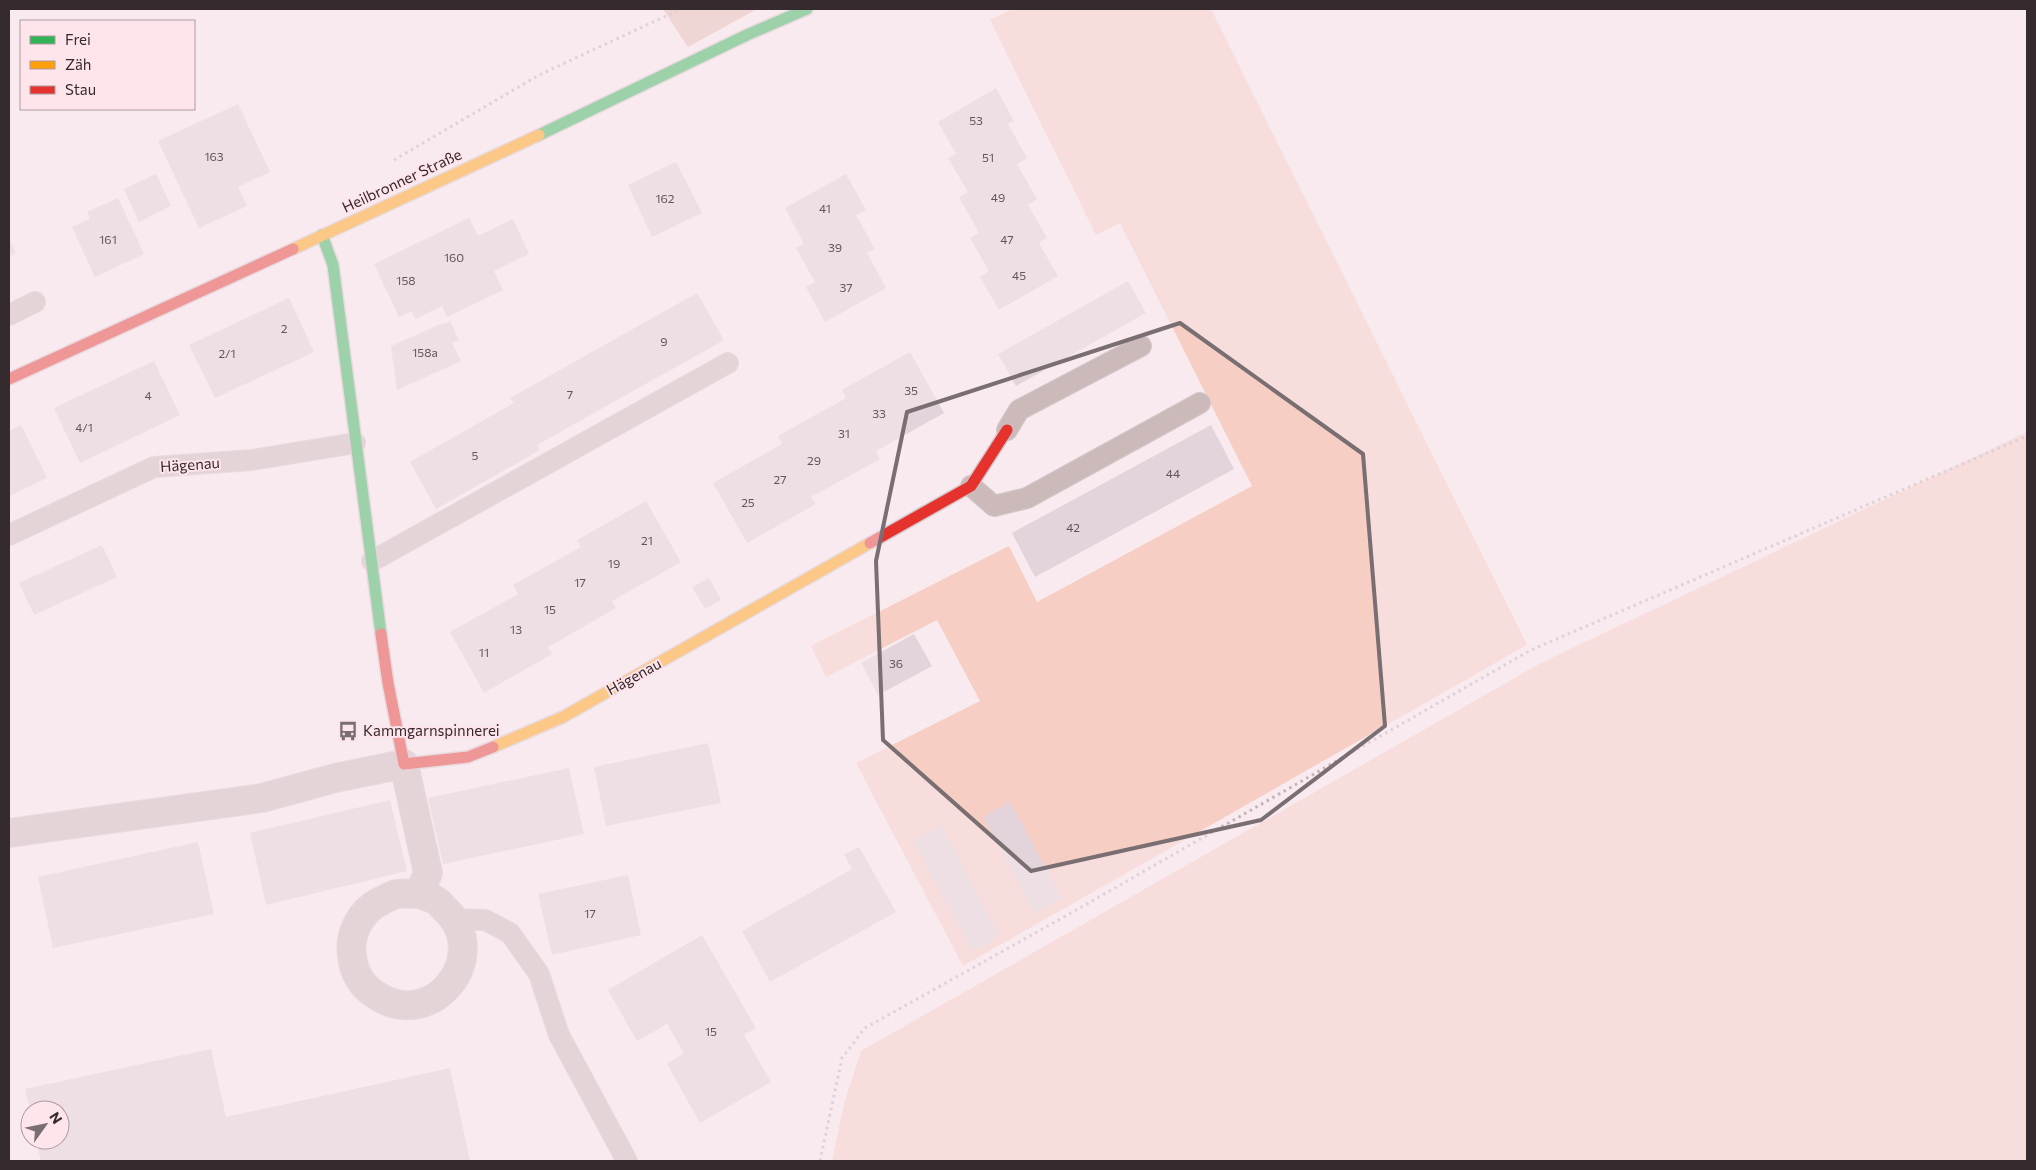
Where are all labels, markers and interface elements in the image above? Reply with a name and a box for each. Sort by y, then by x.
legend [20,20,195,110]
text: Frei [65,30,91,48]
text: Zäh [65,55,91,73]
text: Stau [65,80,96,98]
house number: 53 [969,113,983,127]
street label: Heilbronner Straße [339,144,464,216]
house number: 163 [204,149,224,163]
house number: 51 [982,150,994,164]
house number: 49 [991,190,1005,204]
house number: 162 [655,191,675,205]
house number: 41 [819,201,831,215]
house number: 161 [99,232,117,246]
house number: 47 [1000,232,1014,246]
house number: 39 [828,240,842,254]
house number: 160 [444,250,464,264]
house number: 45 [1012,268,1026,282]
house number: 158 [396,273,416,287]
house number: 37 [839,280,853,294]
house number: 2 [281,321,288,335]
house number: 9 [660,334,668,348]
house number: 158a [412,345,438,359]
house number: 2/1 [218,346,236,360]
house number: 35 [904,383,918,397]
house number: 7 [567,387,573,401]
house number: 4 [144,388,152,402]
house number: 33 [872,406,886,420]
house number: 4/1 [75,420,93,434]
house number: 31 [838,426,850,440]
house number: 5 [472,448,479,462]
street label: Hägenau [160,453,220,475]
house number: 29 [807,453,821,467]
house number: 44 [1166,466,1180,480]
house number: 27 [774,472,786,486]
house number: 25 [741,495,755,509]
house number: 42 [1066,520,1080,534]
house number: 21 [641,533,653,547]
house number: 19 [608,556,620,570]
house number: 17 [574,575,586,589]
house number: 15 [544,602,556,616]
house number: 13 [510,622,522,636]
house number: 11 [479,645,489,659]
street label: Hägenau [603,654,664,698]
house number: 36 [889,656,903,670]
bus stop icon: Kammgarnspinnerei [337,720,359,742]
place label: Kammgarnspinnerei [363,721,500,739]
house number: 17 [584,906,596,920]
house number: 15 [705,1024,717,1038]
north arrow [20,1100,70,1150]
text: N [46,1109,66,1127]

